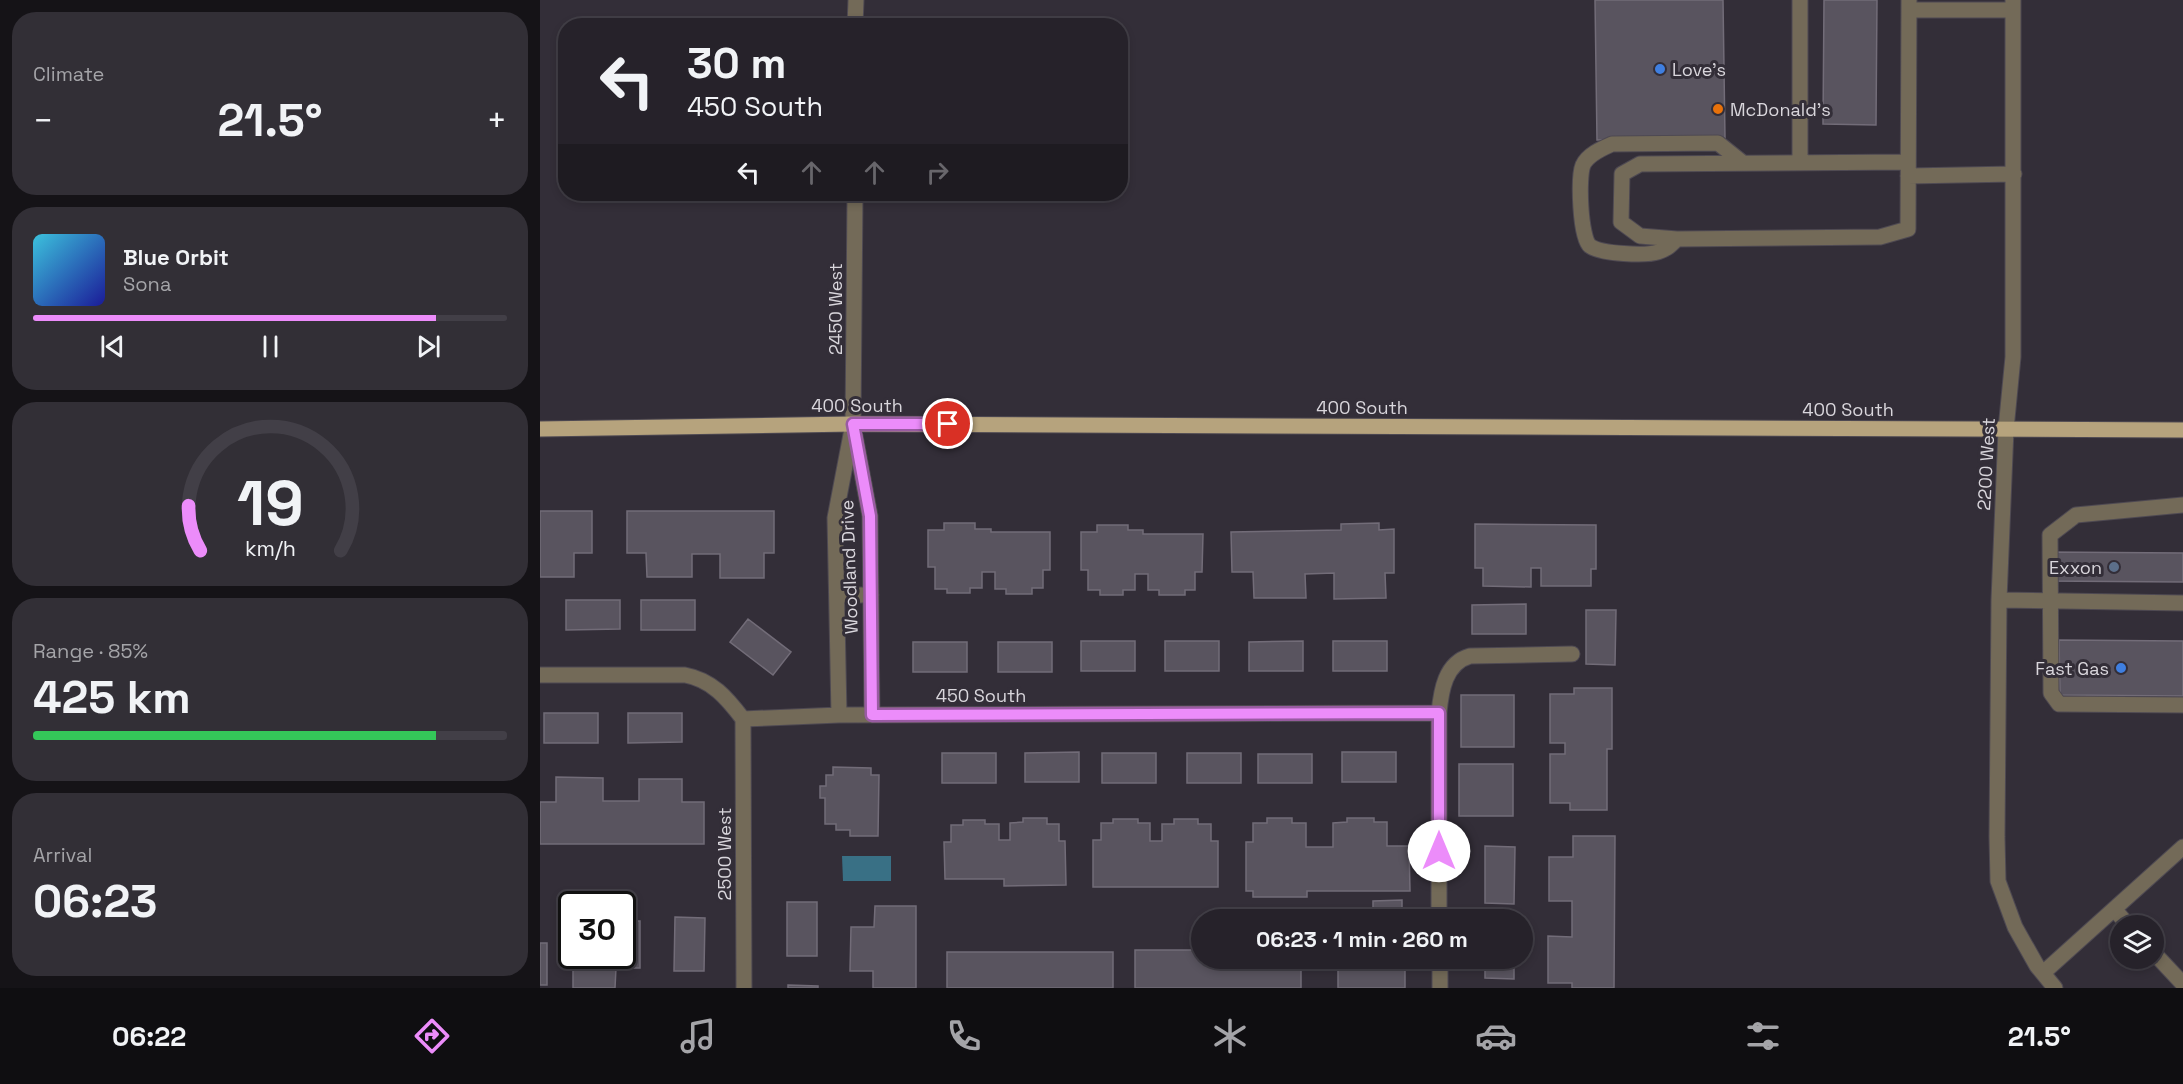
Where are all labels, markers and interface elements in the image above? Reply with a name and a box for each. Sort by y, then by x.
text: 30 m [687,37,786,90]
icon: left [588,42,666,120]
place label: Love's [1672,58,1726,81]
text: Climate [33,61,104,87]
marker: Love's [1653,62,1667,76]
text: 450 South [687,89,823,124]
text: 21.5° [217,92,323,149]
place label: McDonald's [1730,98,1831,121]
text: − [33,100,53,142]
text: + [487,100,507,142]
marker: McDonald's [1711,102,1725,116]
icon: left [732,156,765,189]
icon: ahead [795,156,828,189]
icon: ahead [858,156,891,189]
icon: right [921,156,954,189]
text: Blue Orbit [123,243,229,271]
street label: 2450 West [824,263,847,355]
text: Sona [123,271,171,297]
icon: previous [96,330,129,363]
icon: pause [254,330,287,363]
icon: next [412,330,445,363]
street label: 400 South [811,394,903,417]
street label: 400 South [1316,396,1408,419]
pin [922,398,973,449]
street label: 400 South [1802,398,1894,421]
icon: arrive [931,407,964,440]
street label: 2200 West [1972,417,2000,511]
text: 19 [237,464,303,543]
street label: Woodland Drive [835,499,863,635]
text: km/h [244,535,296,562]
place label: Exxon [2049,556,2102,579]
marker: Exxon [2107,560,2121,574]
text: Range · 85% [33,638,148,664]
place label: Fast Gas [2035,657,2109,680]
marker: Fast Gas [2114,661,2128,675]
text: 425 km [33,669,191,726]
street label: 450 South [936,684,1026,707]
street label: 2500 West [713,808,736,900]
position arrow [1407,819,1471,883]
text: Arrival [33,842,92,868]
text: 06:23 [33,873,157,930]
speed limit sign: 30 [558,891,636,969]
map controls [2110,915,2164,969]
button: layers [2110,915,2164,969]
text: 06:23 · 1 min · 260 m [1256,925,1468,953]
icon: directions [411,1015,453,1057]
icon: music [677,1015,719,1057]
icon: phone [943,1015,985,1057]
icon: climate [1209,1015,1251,1057]
icon: car [1475,1015,1517,1057]
icon: filters [1742,1015,1784,1057]
text: 06:22 [112,1019,186,1054]
text: 21.5° [2008,1019,2071,1054]

